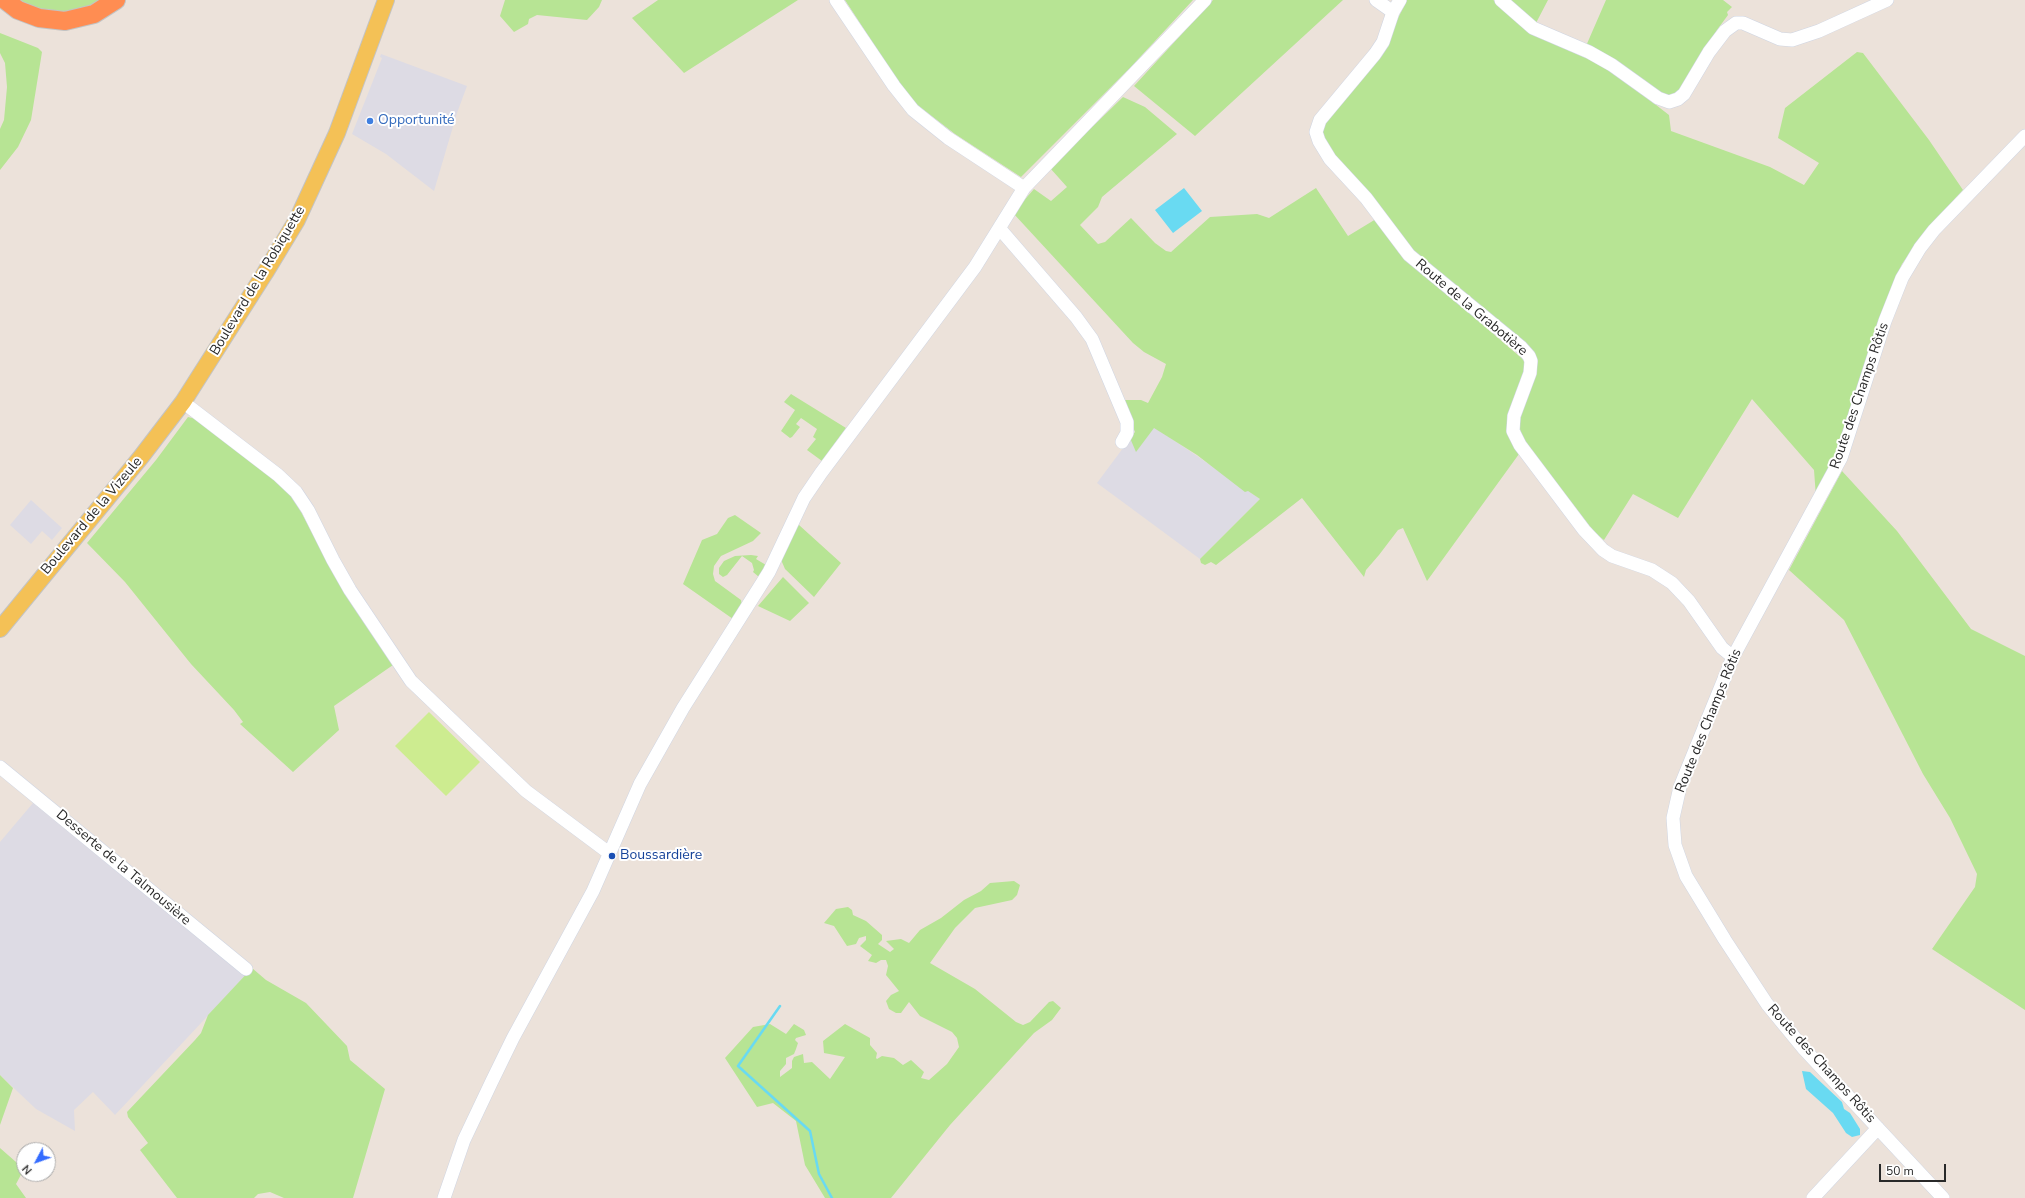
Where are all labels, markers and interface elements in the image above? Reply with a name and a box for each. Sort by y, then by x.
place label: Opportunité [378,113,454,129]
marker: Opportunité [365,116,375,126]
street label: Boulevard de la Robiquette [207,203,309,359]
street label: Route de la Grabotière [1411,256,1531,360]
street label: Route des Champs Rôtis [1827,321,1893,471]
street label: Boulevard de la Vizeule [38,454,146,578]
street label: Route des Champs Rôtis [1672,647,1746,795]
street label: Desserte de la Talmousière [52,807,194,929]
place label: Boussardière [620,848,702,864]
marker: Boussardière [607,851,617,861]
street label: Route des Champs Rôtis [1763,1001,1879,1127]
north arrow [16,1142,56,1182]
scale bar [1881,1156,1948,1182]
text: N [19,1162,36,1178]
text: 50 m [1886,1163,1914,1179]

